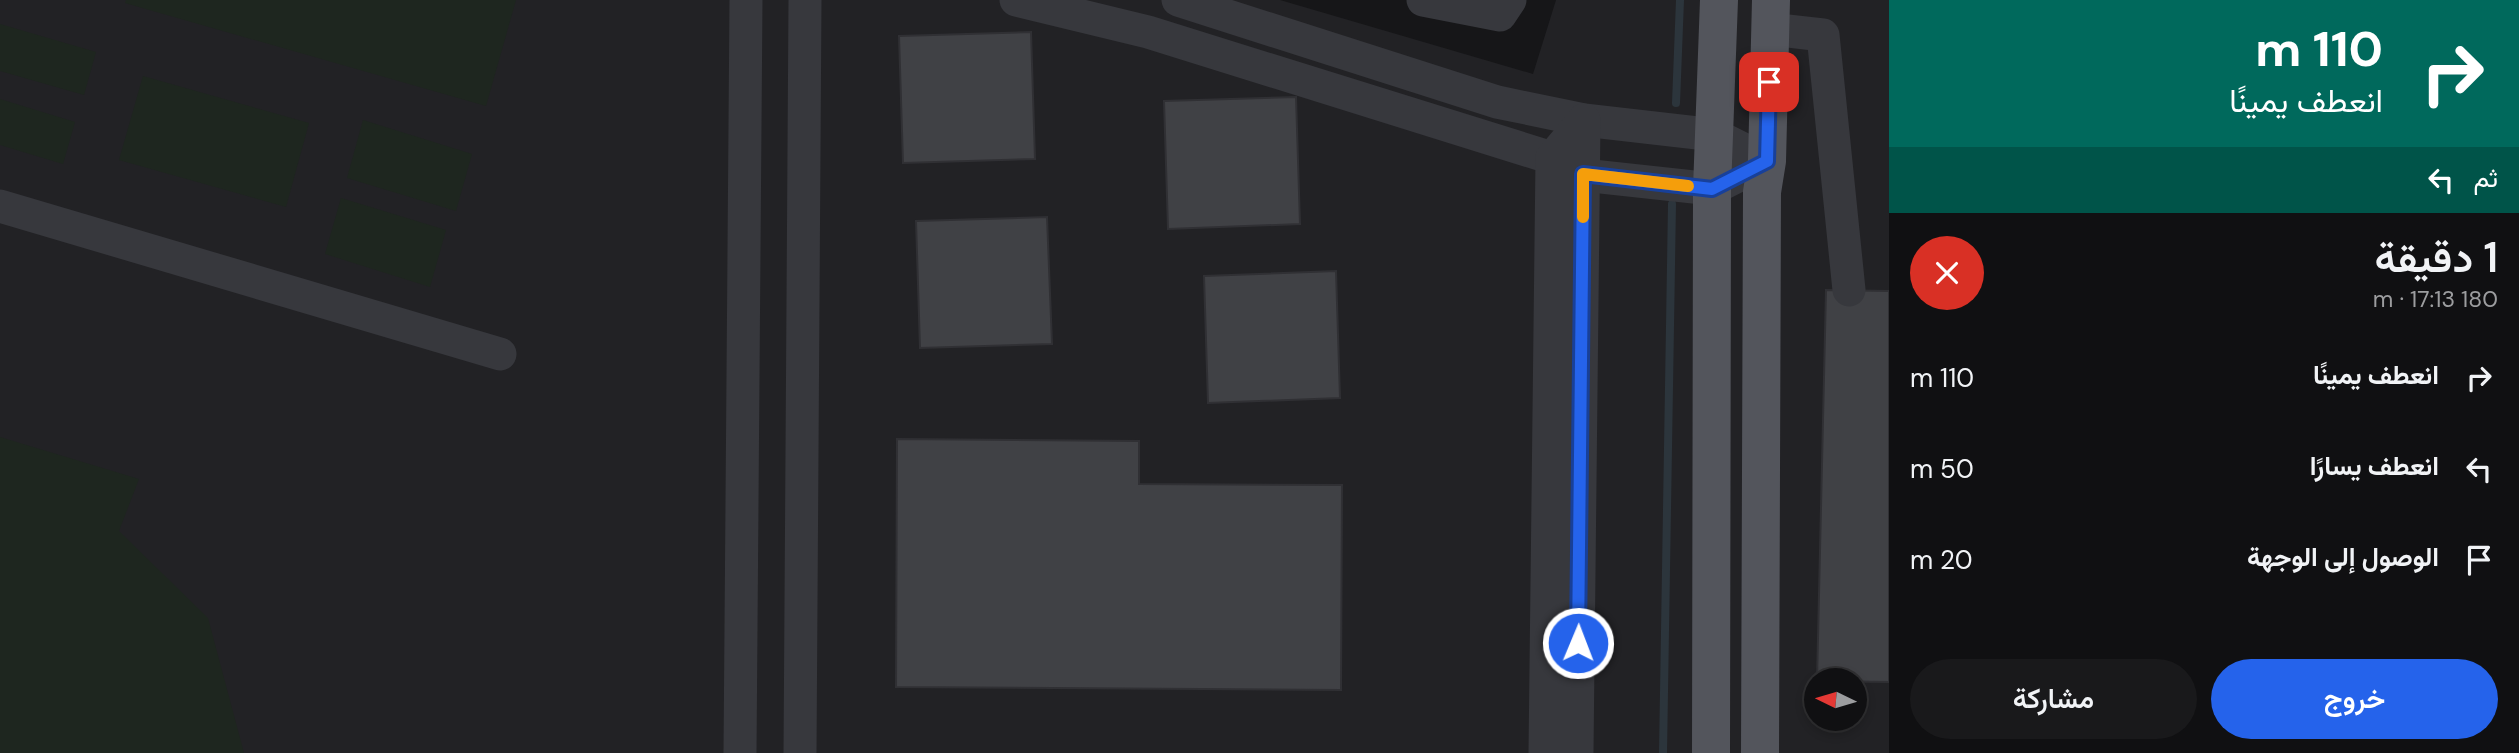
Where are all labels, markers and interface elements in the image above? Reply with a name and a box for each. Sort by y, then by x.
text: 110 m [2255,17,2383,81]
icon: right [2407,28,2498,119]
pin [1739,52,1799,112]
icon: arrive [1750,63,1788,101]
text: انعطف يمينًا [2229,80,2383,122]
icon: left [2422,161,2460,199]
text: ثم [2474,161,2498,195]
text: 1 دقيقة [2375,230,2498,285]
button: close [1910,236,1984,310]
text: 180 m · 17:13 [2373,284,2498,314]
text: انعطف يمينًا [2313,358,2439,392]
icon: right [2460,359,2498,397]
text: 110 m [1910,361,1974,395]
text: انعطف يسارًا [2310,449,2439,483]
icon: left [2460,450,2498,488]
text: 50 m [1910,452,1974,486]
text: الوصول إلى الوجهة [2247,540,2439,574]
icon: arrive [2460,541,2498,579]
text: 20 m [1910,543,1973,577]
position arrow [1541,606,1615,680]
button: مشاركة [1910,659,2197,739]
button: خروج [2211,659,2498,739]
north arrow [1804,668,1867,732]
map controls [1804,668,1867,731]

